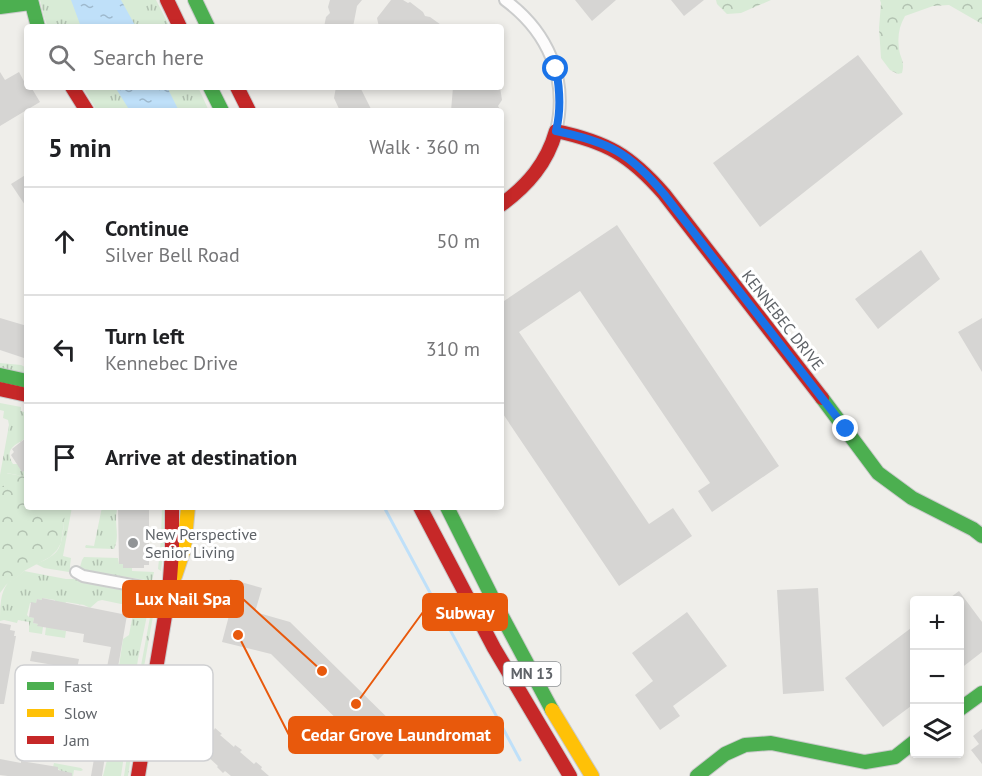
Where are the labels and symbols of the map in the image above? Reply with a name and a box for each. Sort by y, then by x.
route start [542,55,568,81]
street label: KENNEBEC DRIVE [738,266,828,374]
route end [832,415,858,441]
place label: New Perspective Senior Living [145,524,257,562]
marker: New Perspective Senior Living [126,536,140,550]
callout: Lux Nail Spa [123,581,243,617]
text: Lux Nail Spa [135,587,231,610]
callout: Subway [423,594,507,630]
text: Subway [435,601,495,624]
road number: MN 13 [504,662,560,686]
legend [15,665,213,761]
text: Fast [64,676,93,696]
text: Slow [64,703,98,723]
callout: Cedar Grove Laundromat [289,717,503,753]
text: Cedar Grove Laundromat [301,723,492,746]
text: Jam [63,730,90,750]

